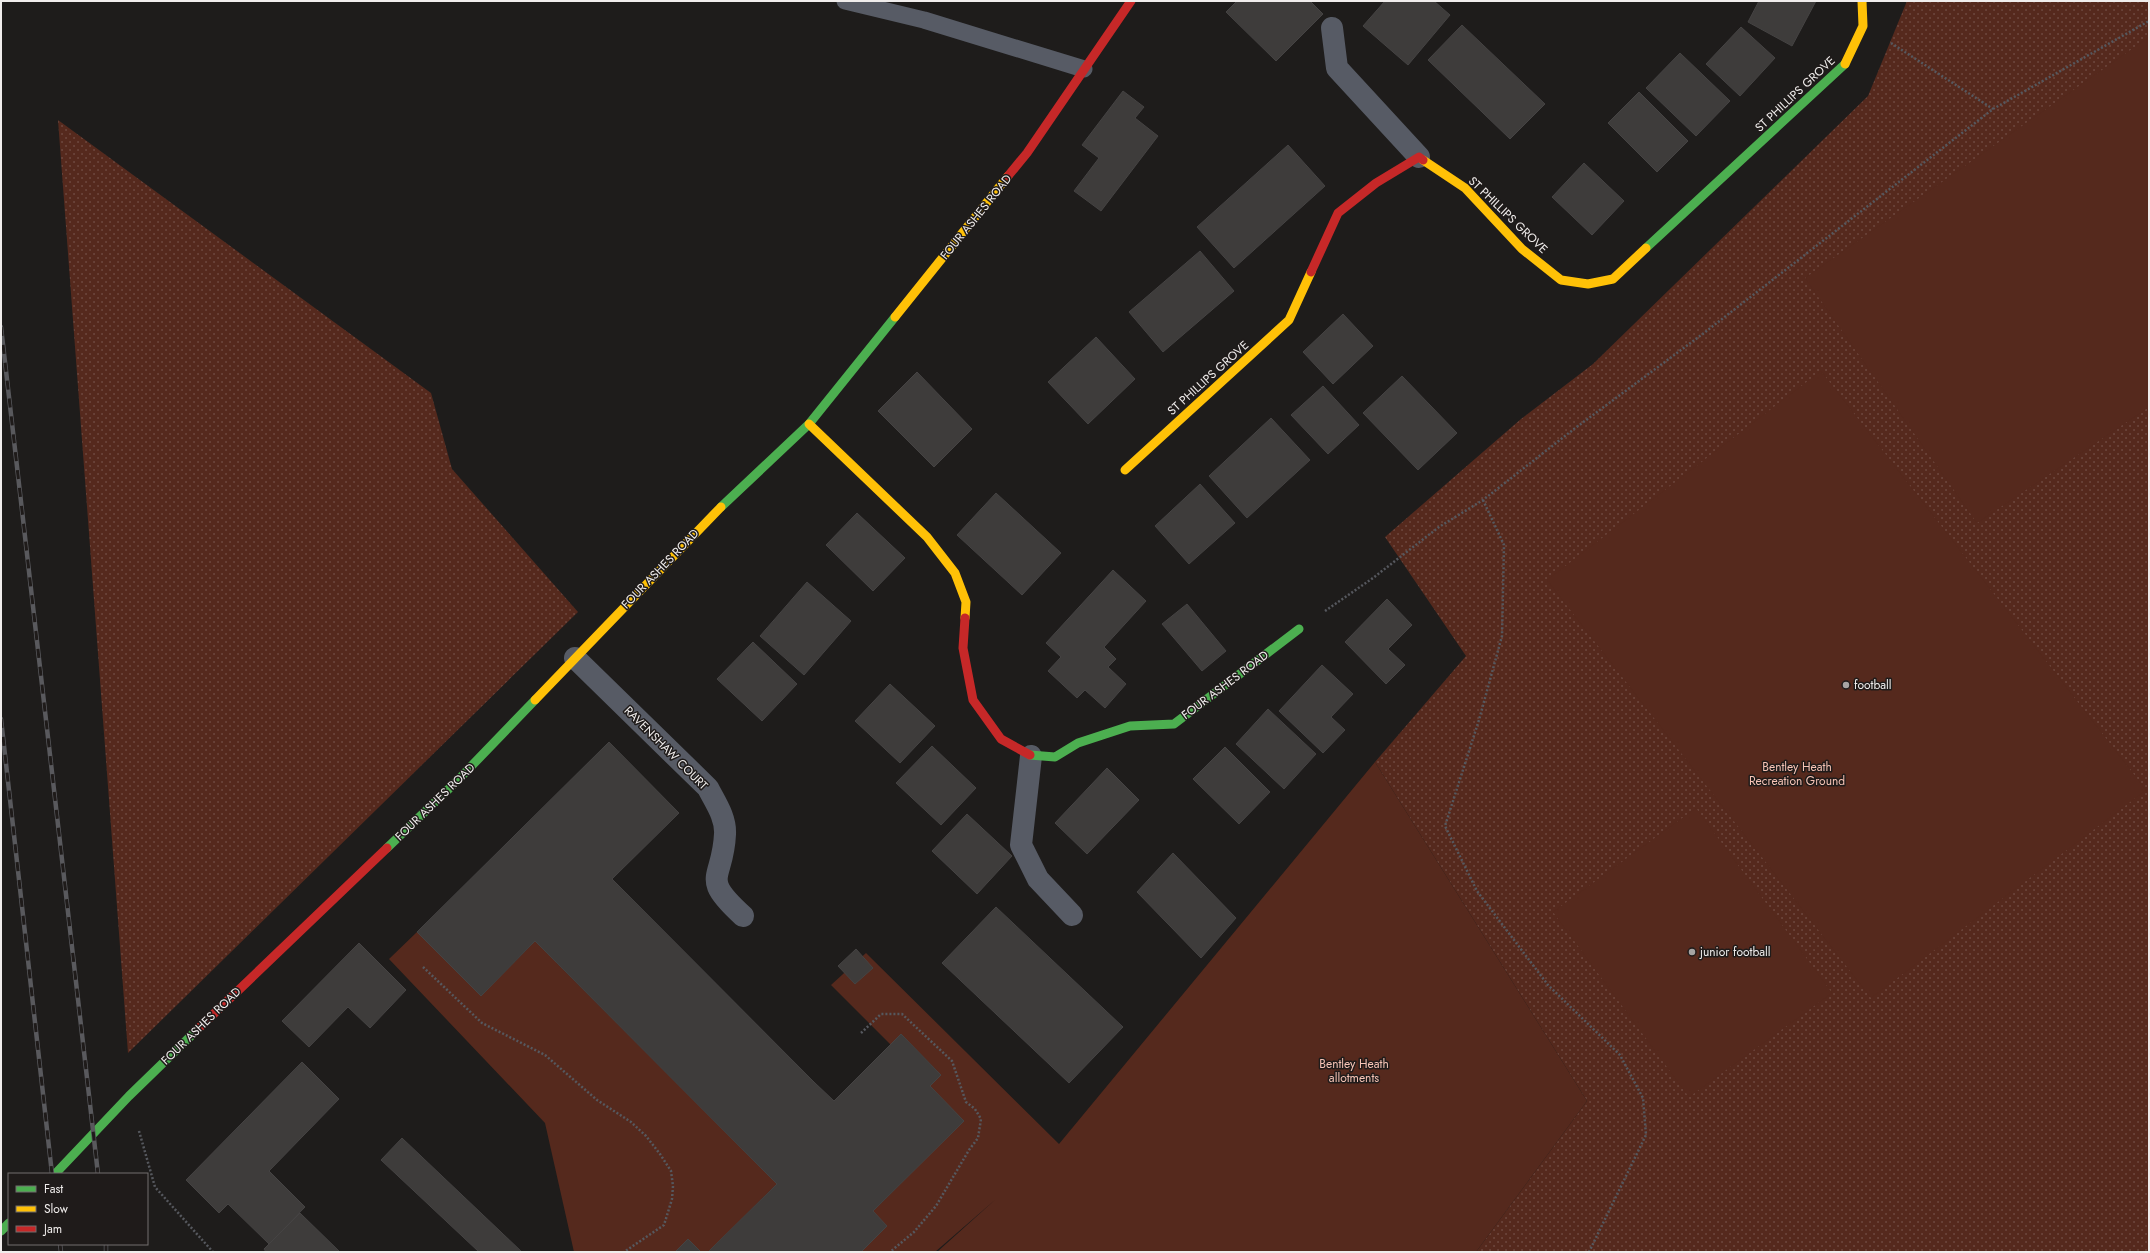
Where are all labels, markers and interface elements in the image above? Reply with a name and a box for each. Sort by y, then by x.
street label: ST PHILLIPS GROVE [1751,52,1839,136]
street label: FOUR ASHES ROAD [936,170,1016,264]
street label: ST PHILLIPS GROVE [1464,172,1552,258]
street label: ST PHILLIPS GROVE [1163,337,1253,419]
street label: FOUR ASHES ROAD [617,525,703,613]
street label: FOUR ASHES ROAD [1178,646,1272,724]
place label: football [1854,676,1892,694]
marker: football [1841,680,1851,690]
street label: RAVENSHAW COURT [620,702,712,794]
park label: Bentley Heath Recreation Ground [1749,758,1845,790]
street label: FOUR ASHES ROAD [391,759,479,845]
place label: junior football [1699,943,1771,961]
marker: junior football [1687,947,1697,957]
street label: FOUR ASHES ROAD [157,983,245,1069]
park label: Bentley Heath allotments [1319,1055,1389,1087]
legend [8,1173,148,1245]
text: Fast [44,1180,63,1198]
text: Slow [44,1200,69,1218]
text: Jam [42,1220,62,1238]

